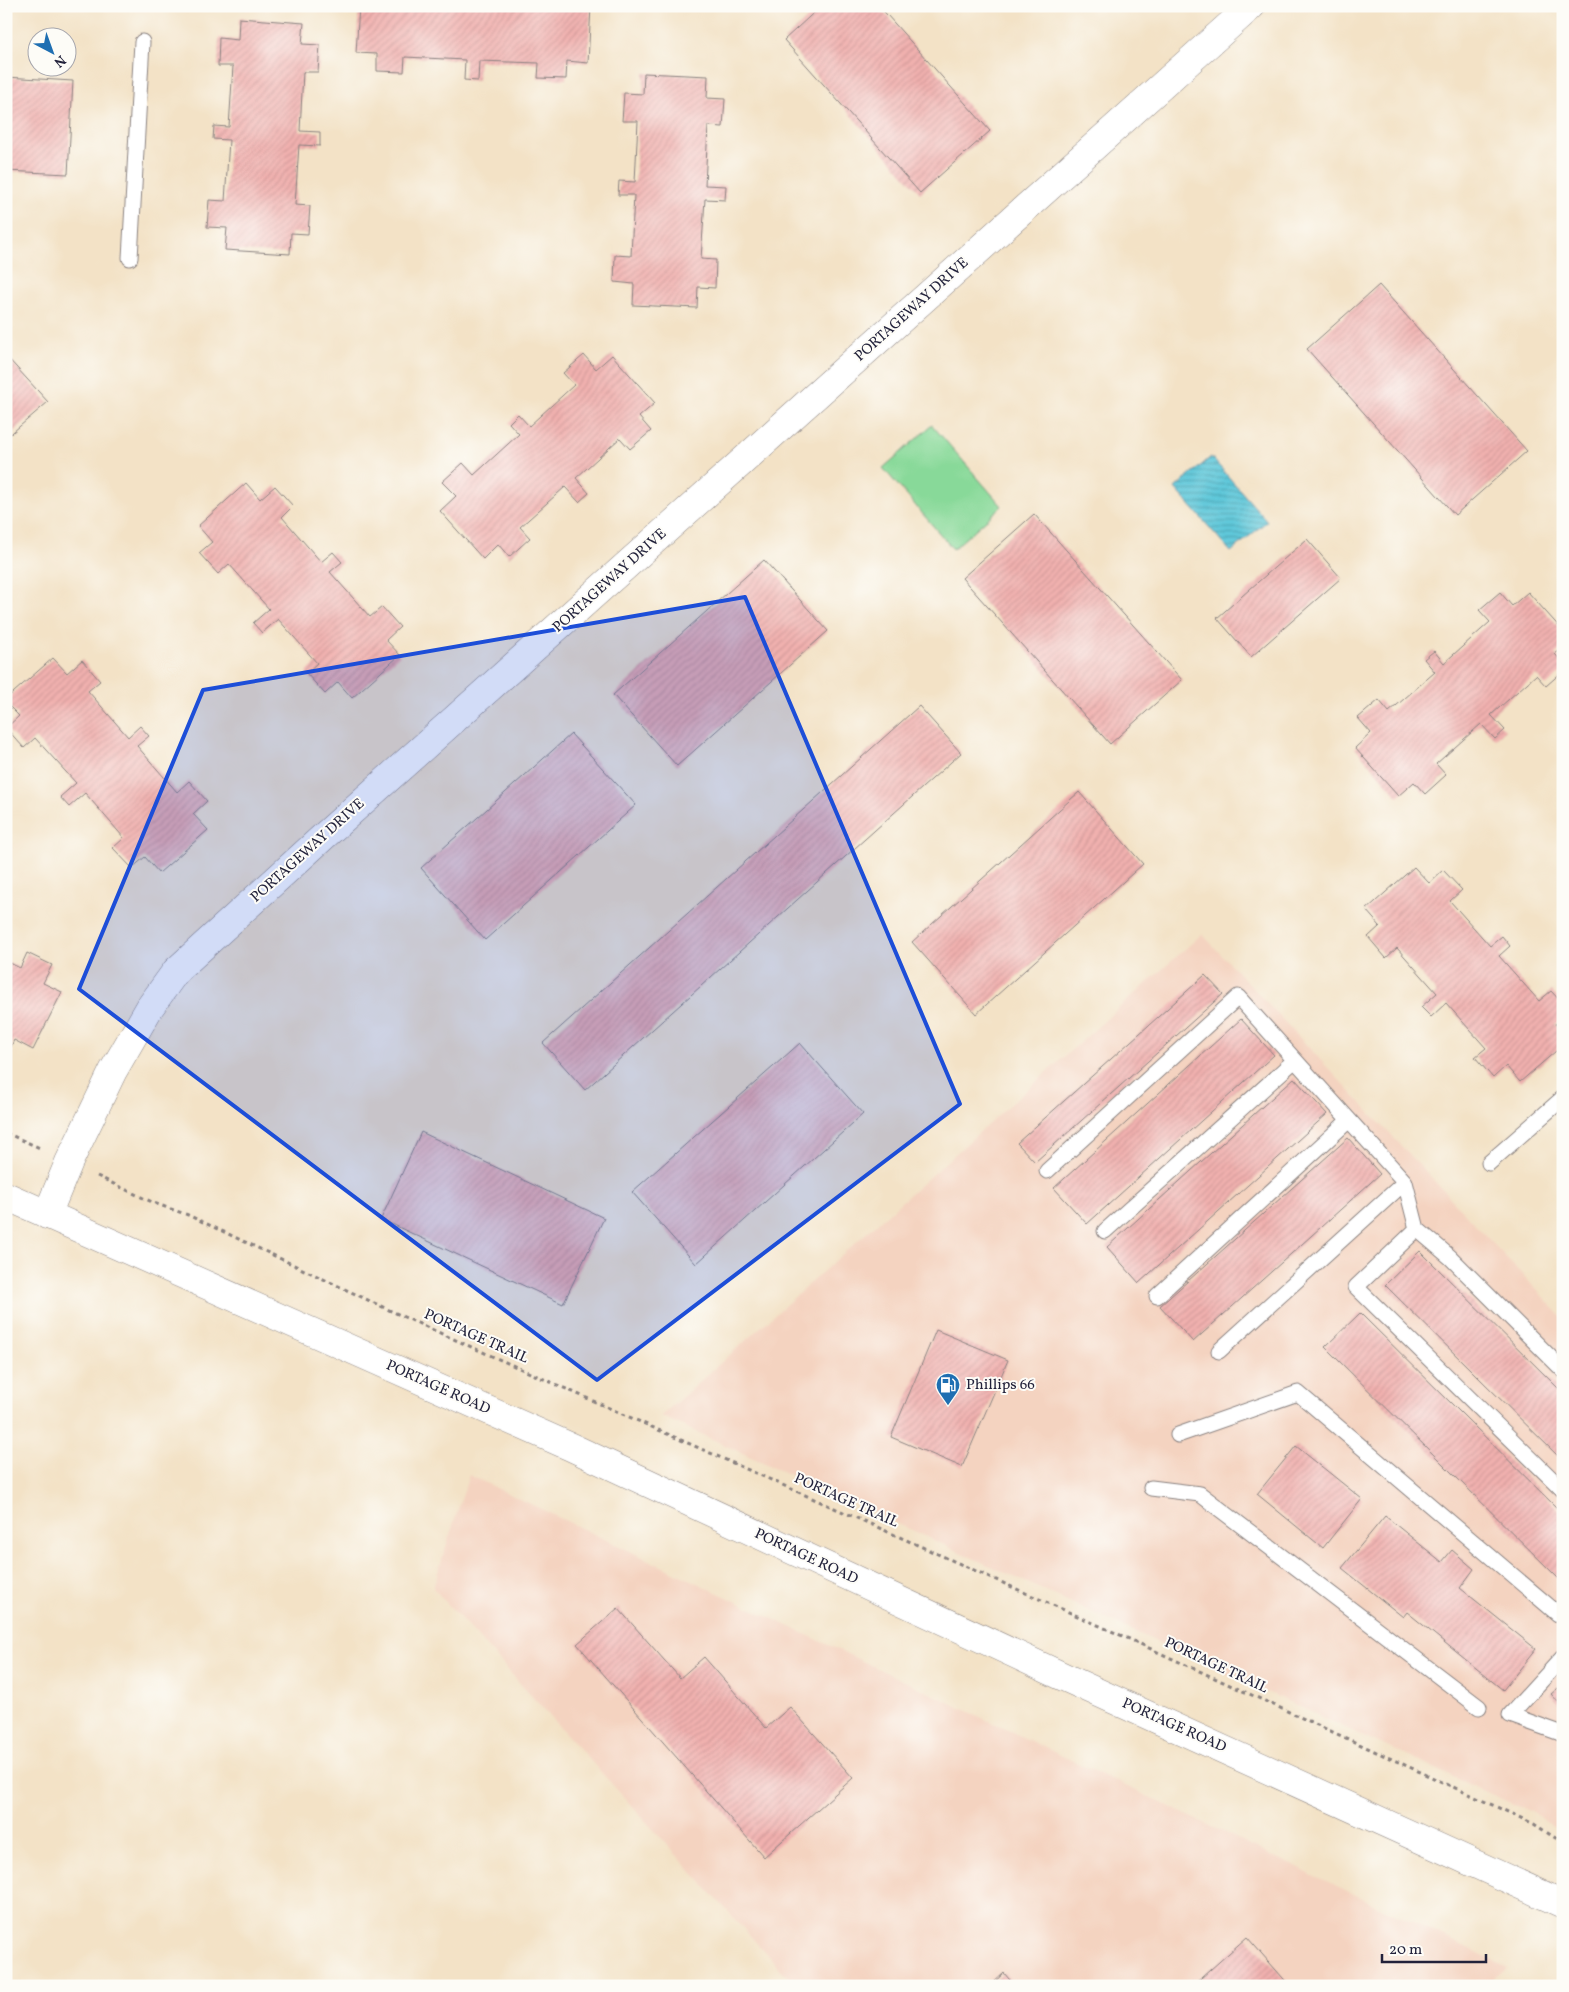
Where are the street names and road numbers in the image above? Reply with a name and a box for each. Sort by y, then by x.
street label: PORTAGEWAY DRIVE [850,253,974,367]
street label: PORTAGEWAY DRIVE [548,524,672,638]
street label: PORTAGEWAY DRIVE [246,794,370,908]
street label: PORTAGE TRAIL [420,1305,532,1370]
street label: PORTAGE ROAD [382,1356,494,1420]
street label: PORTAGE TRAIL [790,1469,902,1534]
street label: PORTAGE ROAD [751,1524,861,1590]
street label: PORTAGE TRAIL [1161,1633,1272,1700]
street label: PORTAGE ROAD [1118,1694,1230,1758]

